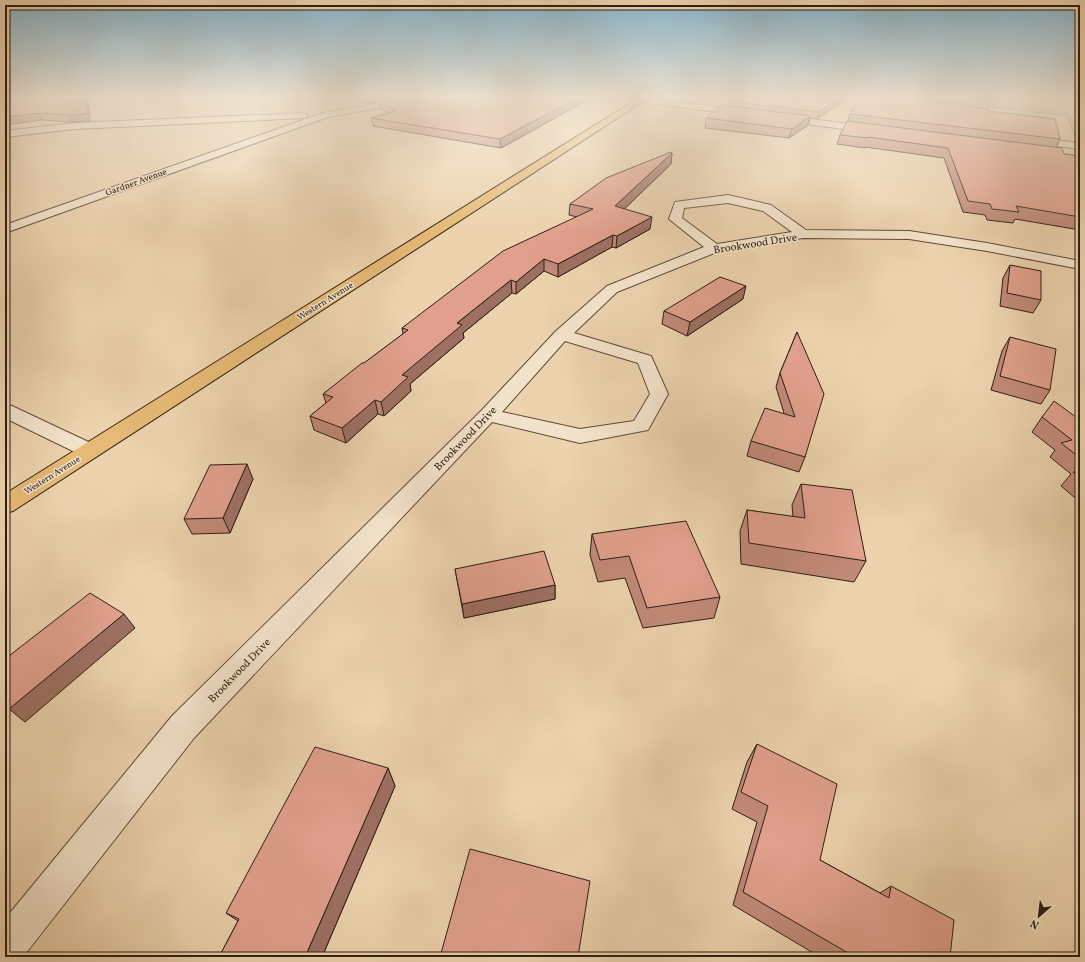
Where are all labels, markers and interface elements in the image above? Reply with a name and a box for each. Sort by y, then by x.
street label: Gardner Avenue [104,165,169,200]
street label: Brookwood Drive [712,230,798,258]
street label: Western Avenue [295,279,356,324]
street label: Brookwood Drive [431,403,501,475]
street label: Western Avenue [22,453,83,498]
street label: Brookwood Drive [205,635,275,707]
north arrow [1019,896,1059,936]
text: N [1028,915,1042,932]

